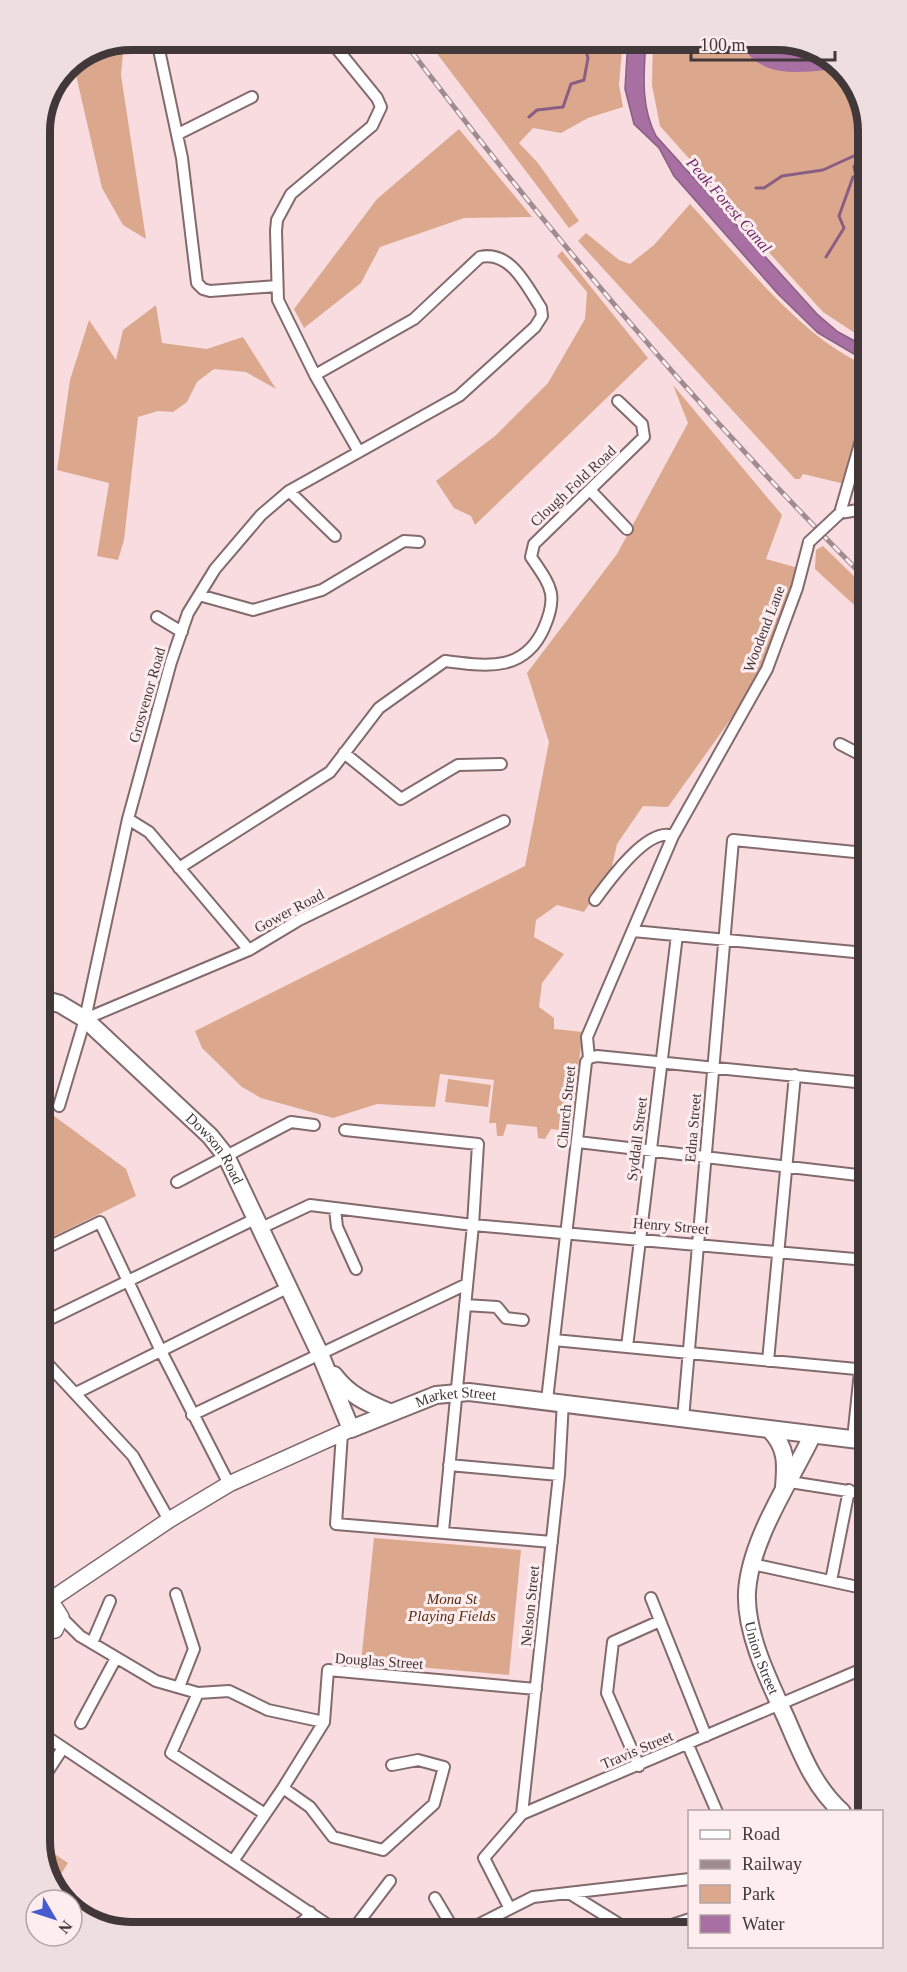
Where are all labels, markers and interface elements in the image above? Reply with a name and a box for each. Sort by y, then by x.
scale bar [691,24,835,62]
text: 100 m [700,35,746,55]
water label: Peak Forest Canal [682,153,775,256]
street label: Clough Fold Road [527,442,619,530]
street label: Woodend Lane [740,583,788,674]
street label: Grosvenor Road [126,645,168,745]
street label: Gower Road [252,886,327,936]
street label: Church Street [554,1064,578,1149]
street label: Edna Street [682,1092,704,1163]
street label: Syddall Street [624,1095,650,1182]
street label: Dowson Road [183,1110,246,1187]
street label: Henry Street [632,1215,710,1237]
street label: Market Street [413,1384,498,1410]
street label: Nelson Street [518,1564,542,1647]
park label: Mona St Playing Fields [407,1591,496,1624]
street label: Union Street [742,1620,782,1697]
street label: Douglas Street [334,1650,425,1672]
street label: Travis Street [599,1727,676,1772]
legend [688,1810,883,1948]
text: Road [742,1824,780,1844]
text: Railway [742,1854,802,1874]
text: Park [742,1884,775,1904]
north arrow [24,1888,84,1948]
text: Water [742,1914,785,1934]
text: N [55,1917,76,1937]

